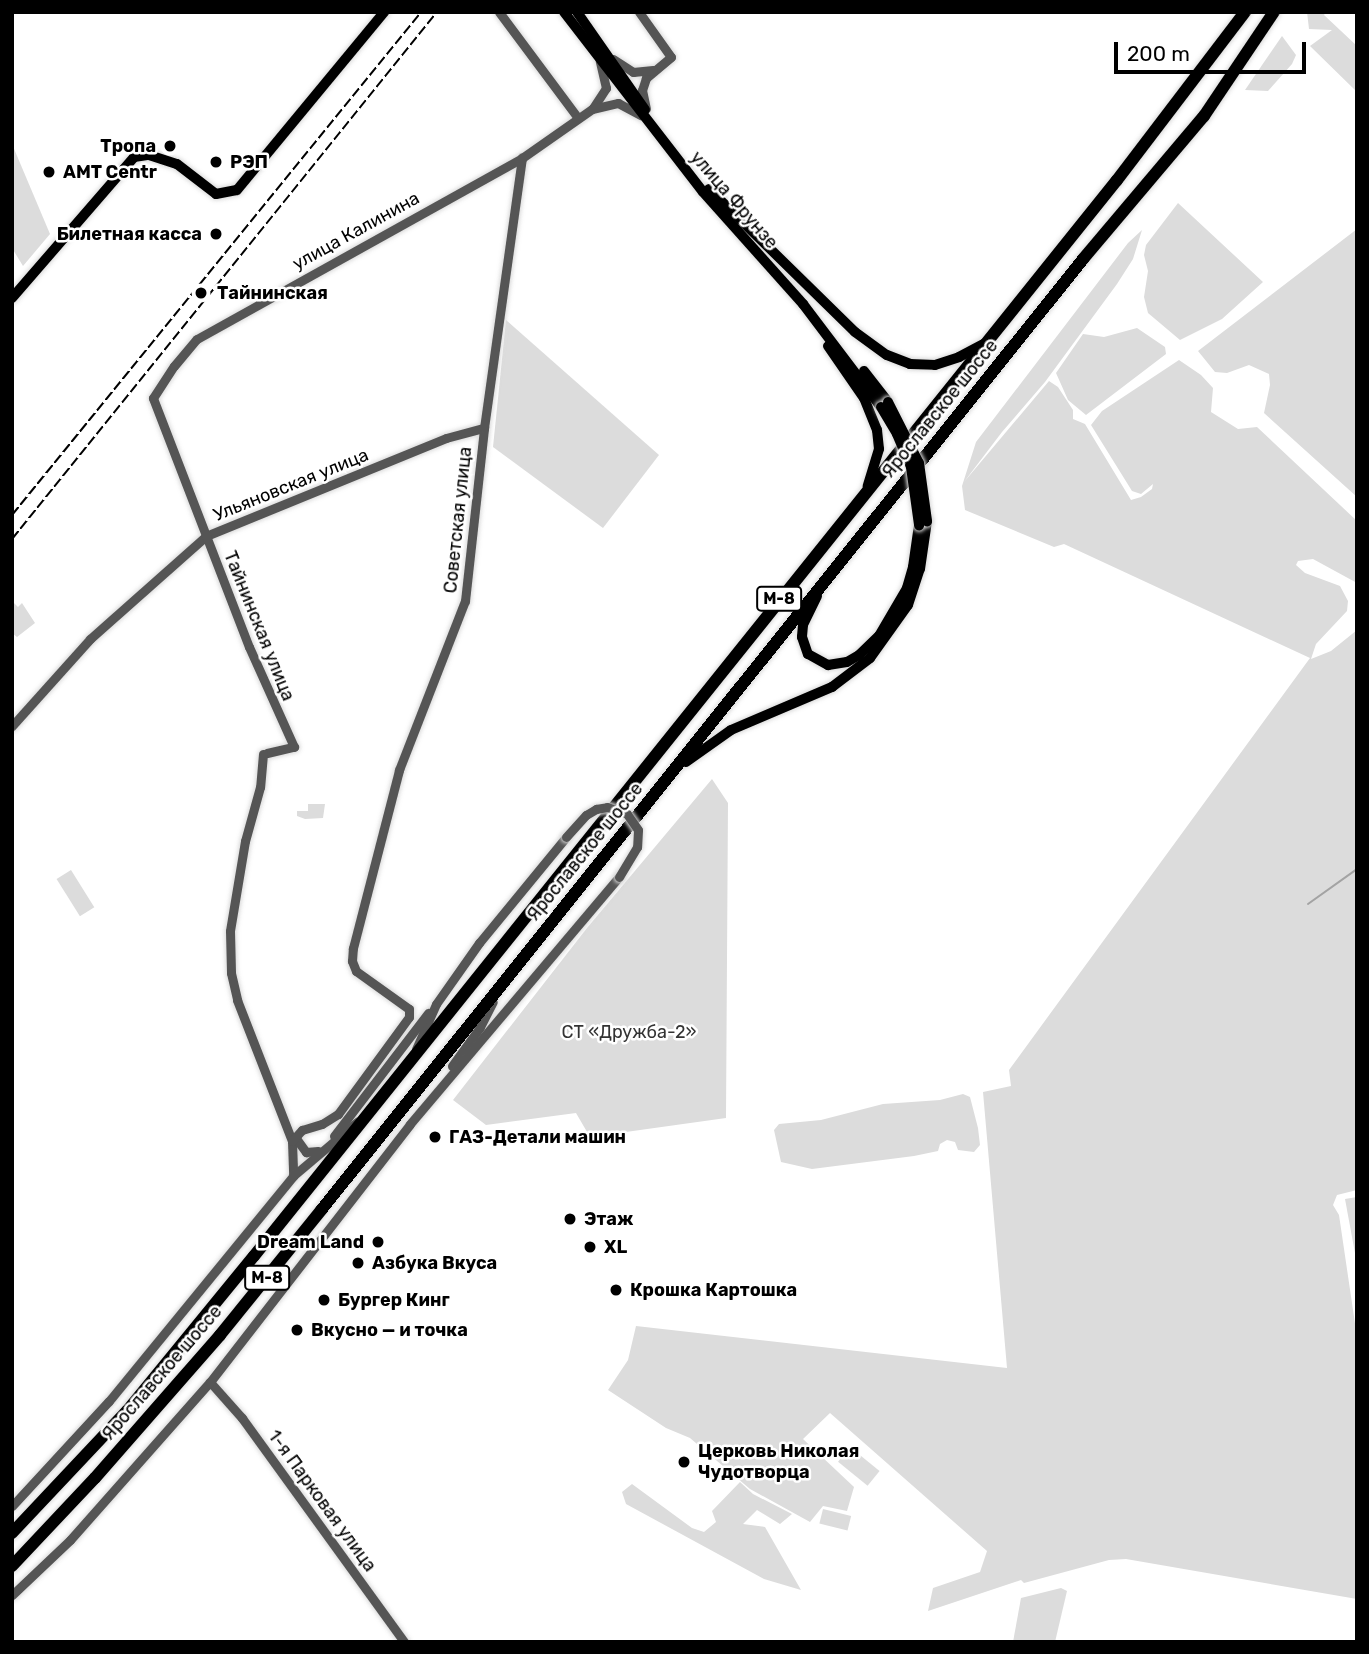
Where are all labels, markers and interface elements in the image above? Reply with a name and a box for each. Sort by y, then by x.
scale bar [1117,28,1310,72]
text: 200 m [1127,41,1190,66]
place label: Тропа [100,135,156,157]
marker: Тропа [162,138,178,154]
street label: улица Фрунзе [686,147,782,253]
place label: РЭП [230,151,268,173]
marker: РЭП [208,154,224,170]
place label: AMT Centr [63,161,157,183]
marker: AMT Centr [41,164,57,180]
street label: улица Калинина [289,187,423,275]
place label: Билетная касса [57,223,202,245]
marker: Билетная касса [208,226,224,242]
place label: Тайнинская [217,282,328,304]
marker: Тайнинская [191,283,211,303]
street label: Ярославское шоссе [878,335,1002,483]
street label: Ульяновская улица [210,444,372,526]
street label: Советская улица [440,446,476,594]
street label: Тайнинская улица [219,548,299,704]
road number: М-8 [754,586,804,612]
street label: Ярославское шоссе [523,778,647,926]
park label: СТ «Дружба-2» [561,1021,697,1043]
place label: ГАЗ-Детали машин [449,1126,626,1148]
marker: ГАЗ-Детали машин [427,1129,443,1145]
place label: Этаж [584,1208,633,1230]
marker: Этаж [562,1211,578,1227]
place label: Dream Land [257,1231,364,1253]
marker: Dream Land [370,1234,386,1250]
place label: XL [604,1236,627,1258]
marker: XL [582,1239,598,1255]
place label: Азбука Вкуса [372,1252,497,1274]
marker: Азбука Вкуса [350,1255,366,1271]
road number: М-8 [243,1266,292,1290]
place label: Крошка Картошка [630,1279,797,1301]
marker: Крошка Картошка [608,1282,624,1298]
place label: Бургер Кинг [338,1289,450,1311]
marker: Бургер Кинг [316,1292,332,1308]
street label: Ярославское шоссе [98,1301,226,1445]
place label: Вкусно — и точка [311,1319,468,1341]
marker: Вкусно — и точка [289,1322,305,1338]
street label: 1-я Парковая улица [263,1426,381,1576]
place label: Церковь Николая Чудотворца [698,1441,859,1484]
marker: Церковь Николая Чудотворца [676,1454,692,1470]

